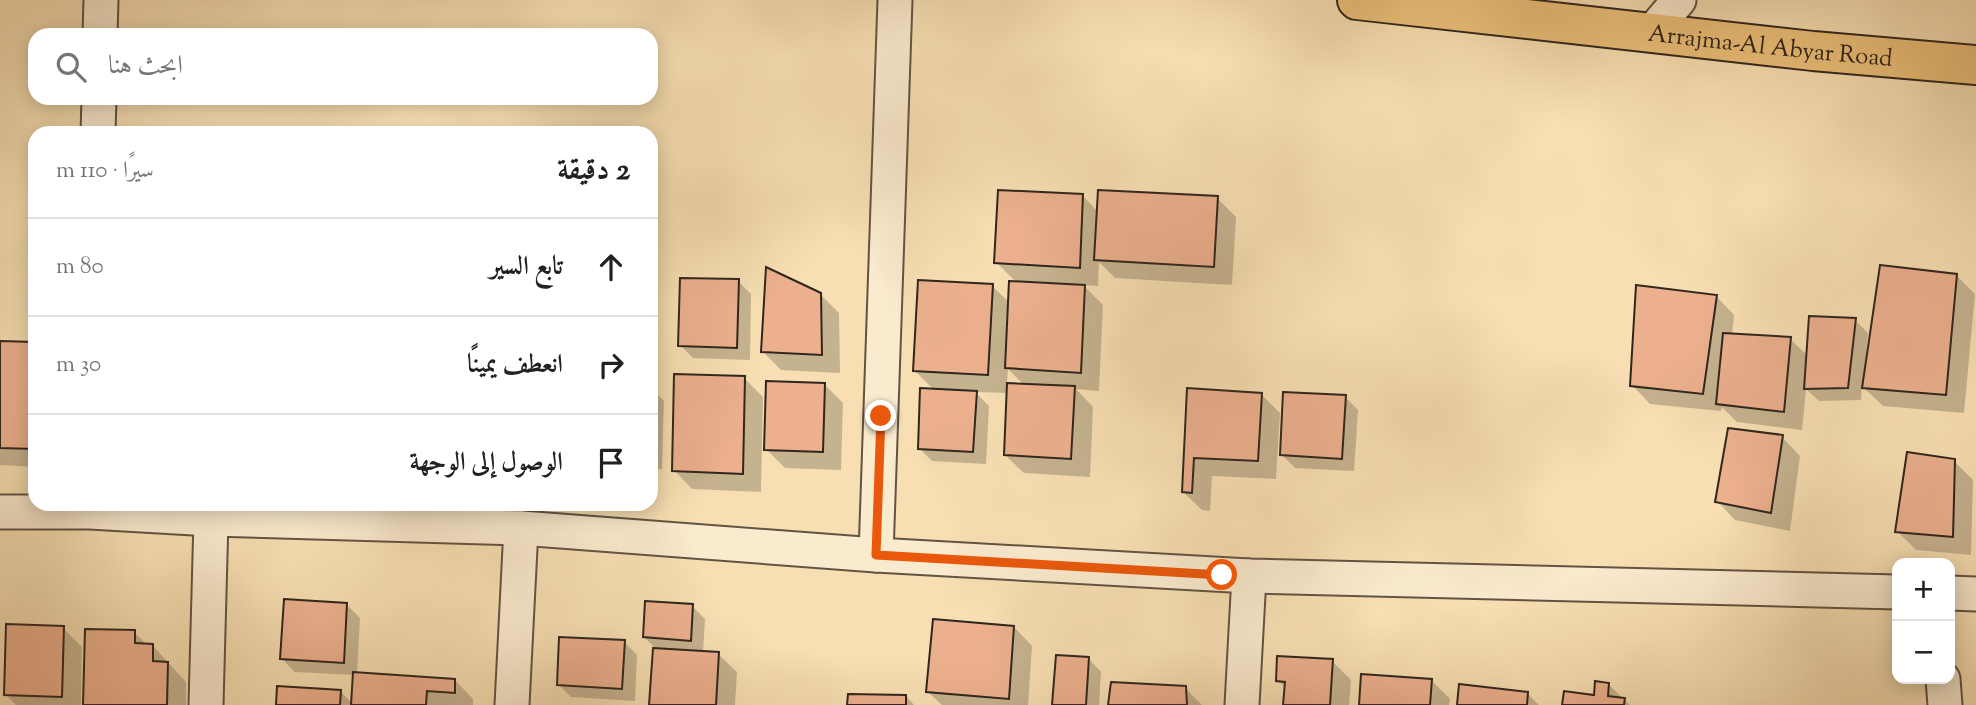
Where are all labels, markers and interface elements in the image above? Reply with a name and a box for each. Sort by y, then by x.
street label: Arrajma-Al Abyar Road [1646,18,1895,77]
search box [28,28,658,105]
icon: search [52,48,90,86]
text: ابحث هنا [108,48,183,85]
text: 2 دقيقة [557,150,630,193]
text: سيرًا · 110 m [56,155,154,188]
icon: ahead [592,248,630,286]
text: تابع السير [490,249,563,286]
text: 80 m [56,251,104,284]
icon: right [592,346,630,384]
text: انعطف يمينًا [467,347,563,384]
text: 30 m [56,349,101,382]
route end [865,400,896,431]
icon: arrive [592,444,630,482]
text: الوصول إلى الوجهة [409,445,563,482]
map controls [1892,558,1955,684]
button: + [1892,558,1955,621]
route start [1206,559,1237,590]
button: − [1892,621,1955,684]

